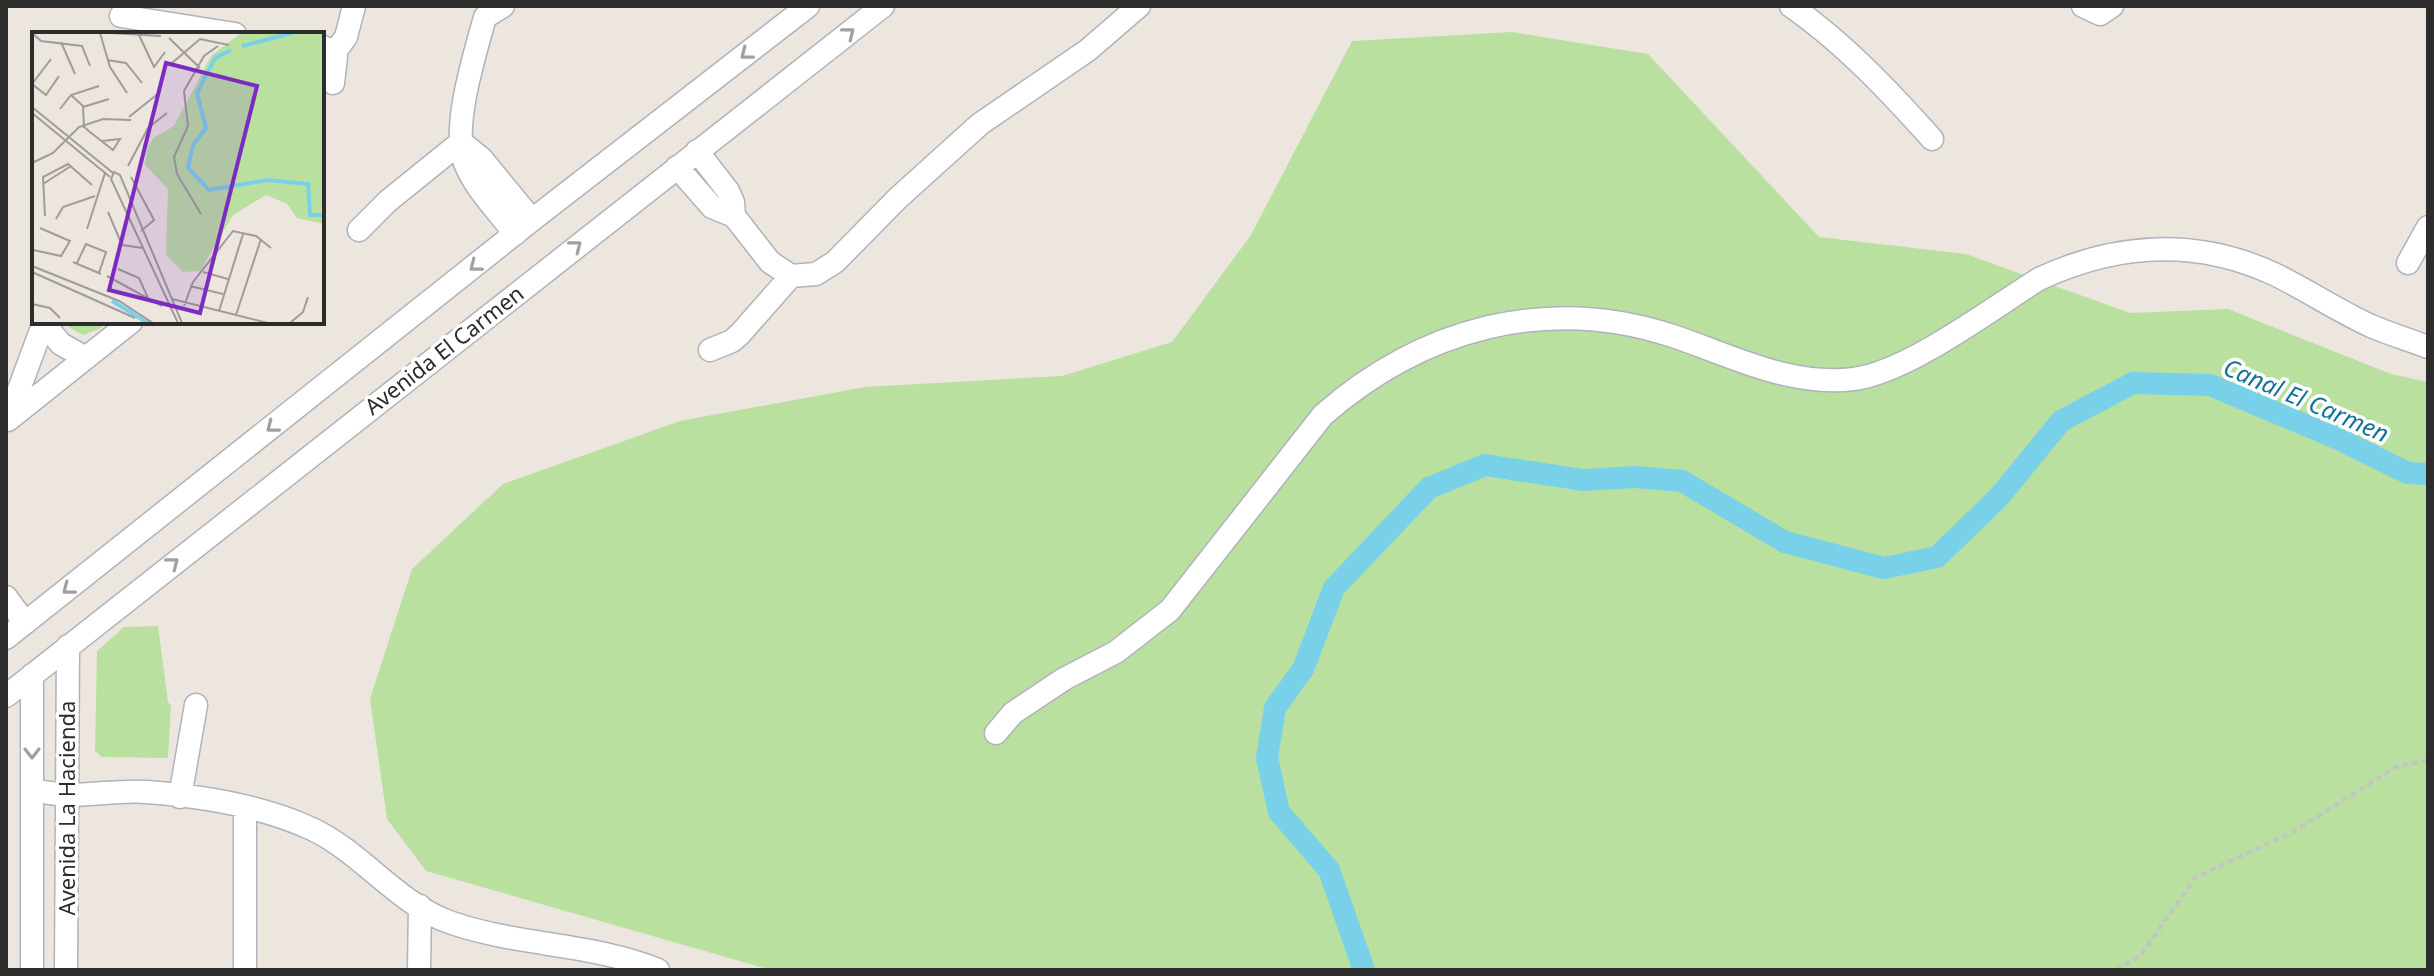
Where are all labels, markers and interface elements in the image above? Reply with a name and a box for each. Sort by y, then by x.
one-way arrow [840,28,855,42]
inset map [32,32,324,324]
one-way arrow [741,44,755,58]
one-way arrow [567,242,582,256]
one-way arrow [469,256,484,270]
street label: Avenida El Carmen [358,278,529,421]
water label: Canal El Carmen [2219,350,2394,449]
one-way arrow [267,417,281,432]
one-way arrow [164,558,178,573]
one-way arrow [62,579,77,593]
street label: Avenida La Hacienda [51,701,81,915]
one-way arrow [23,747,41,760]

